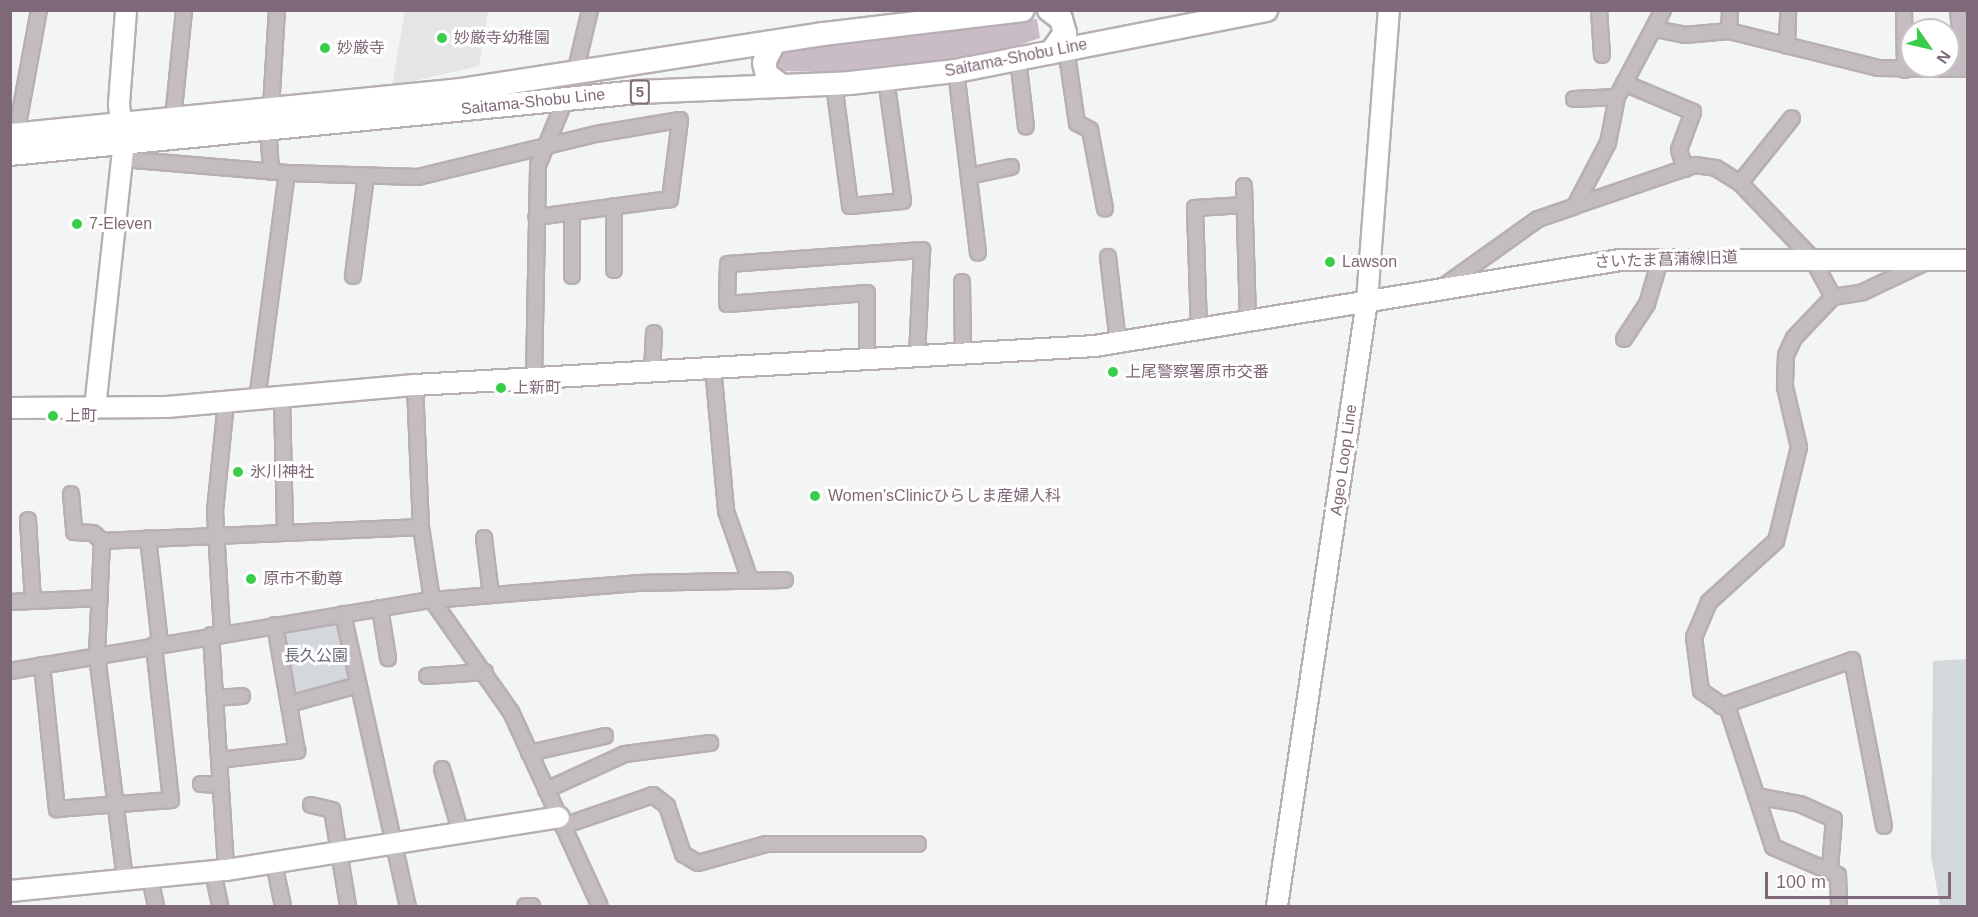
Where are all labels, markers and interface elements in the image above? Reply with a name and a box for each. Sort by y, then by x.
north arrow [1900,18,1960,78]
place label: 妙厳寺幼稚園 [454,28,550,48]
marker: 妙厳寺幼稚園 [435,31,449,45]
street label: Saitama-Shobu Line [943,35,1089,81]
place label: 妙厳寺 [337,38,385,58]
marker: 妙厳寺 [318,41,332,55]
text: N [1933,48,1954,67]
road number: 5 [630,80,650,104]
street label: Saitama-Shobu Line [460,85,606,119]
place label: 7-Eleven [89,214,152,234]
marker: 7-Eleven [70,217,84,231]
street label: さいたま菖蒲線旧道 [1594,248,1738,272]
place label: Lawson [1342,252,1397,272]
marker: Lawson [1323,255,1337,269]
place label: 上尾警察署原市交番 [1125,362,1269,382]
marker: 上尾警察署原市交番 [1106,365,1120,379]
place label: 上新町 [513,378,561,398]
marker: 上新町 [494,381,508,395]
street label: Ageo Loop Line [1327,403,1361,517]
place label: 上町 [65,406,97,426]
marker: 上町 [46,409,60,423]
place label: 氷川神社 [250,462,314,482]
marker: 氷川神社 [231,465,245,479]
place label: Women’sClinicひらしま産婦人科 [828,486,1061,506]
marker: Women’sClinicひらしま産婦人科 [806,487,824,505]
place label: 原市不動尊 [263,569,343,589]
marker: 原市不動尊 [244,572,258,586]
park label: 長久公園 [284,646,348,666]
scale bar [1768,860,1954,898]
text: 100 m [1776,872,1826,892]

